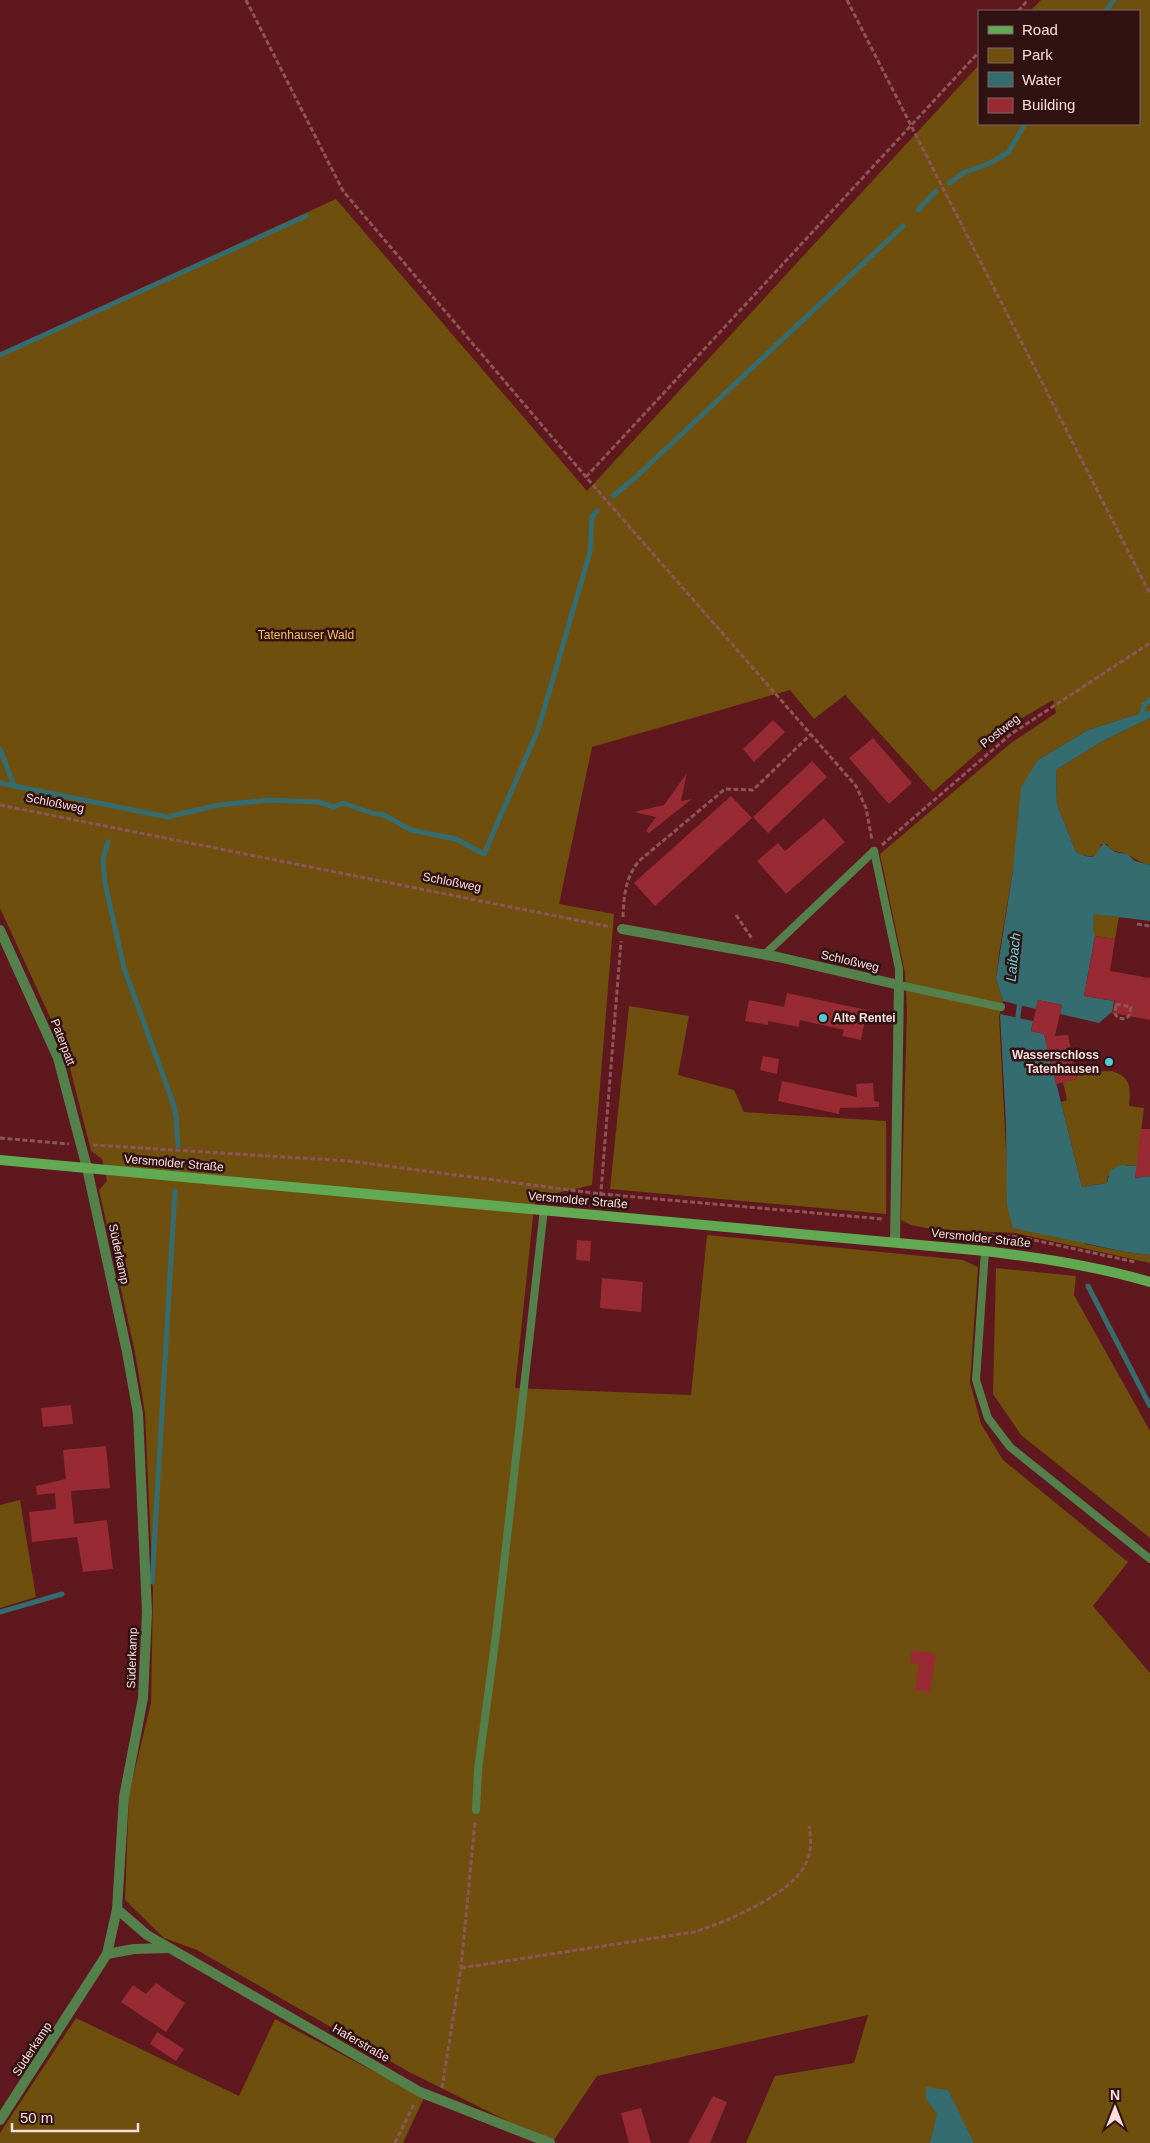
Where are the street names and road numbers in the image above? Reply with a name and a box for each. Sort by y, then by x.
street label: Postweg [978,711,1022,751]
street label: Schloßweg [25,790,85,816]
street label: Schloßweg [422,869,482,895]
street label: Schloßweg [819,948,881,974]
street label: Paterpatt [48,1017,78,1068]
street label: Versmolder Straße [124,1152,225,1174]
street label: Versmolder Straße [528,1189,629,1211]
street label: Süderkamp [106,1223,132,1286]
street label: Versmolder Straße [931,1226,1032,1250]
street label: Süderkamp [124,1627,140,1689]
street label: Süderkamp [9,2019,55,2079]
street label: Haferstraße [330,2021,392,2065]

